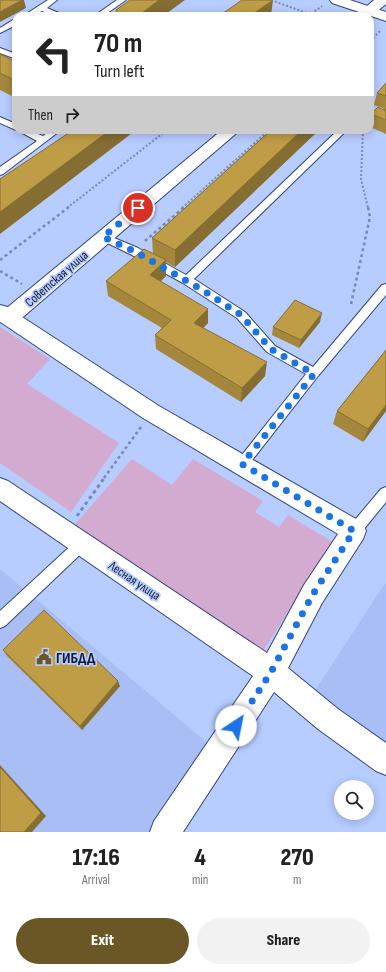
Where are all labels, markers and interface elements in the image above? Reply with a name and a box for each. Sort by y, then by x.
text: 70 m [94,27,142,60]
icon: left [28,28,80,80]
text: Turn left [94,61,145,82]
icon: right [61,104,83,126]
text: Then [28,106,53,125]
pin [121,191,155,225]
icon: arrive [127,197,149,219]
street label: Советская улица [22,247,91,310]
street label: Лесная улица [105,557,163,604]
public building icon: ГИБДД [35,648,53,666]
place label: ГИБДД [56,649,96,668]
position arrow [215,705,257,747]
map controls [334,780,374,820]
button: search [334,780,374,820]
text: 17:16 [72,843,120,872]
text: 4 [194,843,206,872]
text: 270 [281,843,314,872]
text: Arrival [82,872,110,888]
text: min [192,872,208,888]
text: m [293,872,301,888]
button: Exit [16,918,189,964]
button: Share [197,918,370,964]

